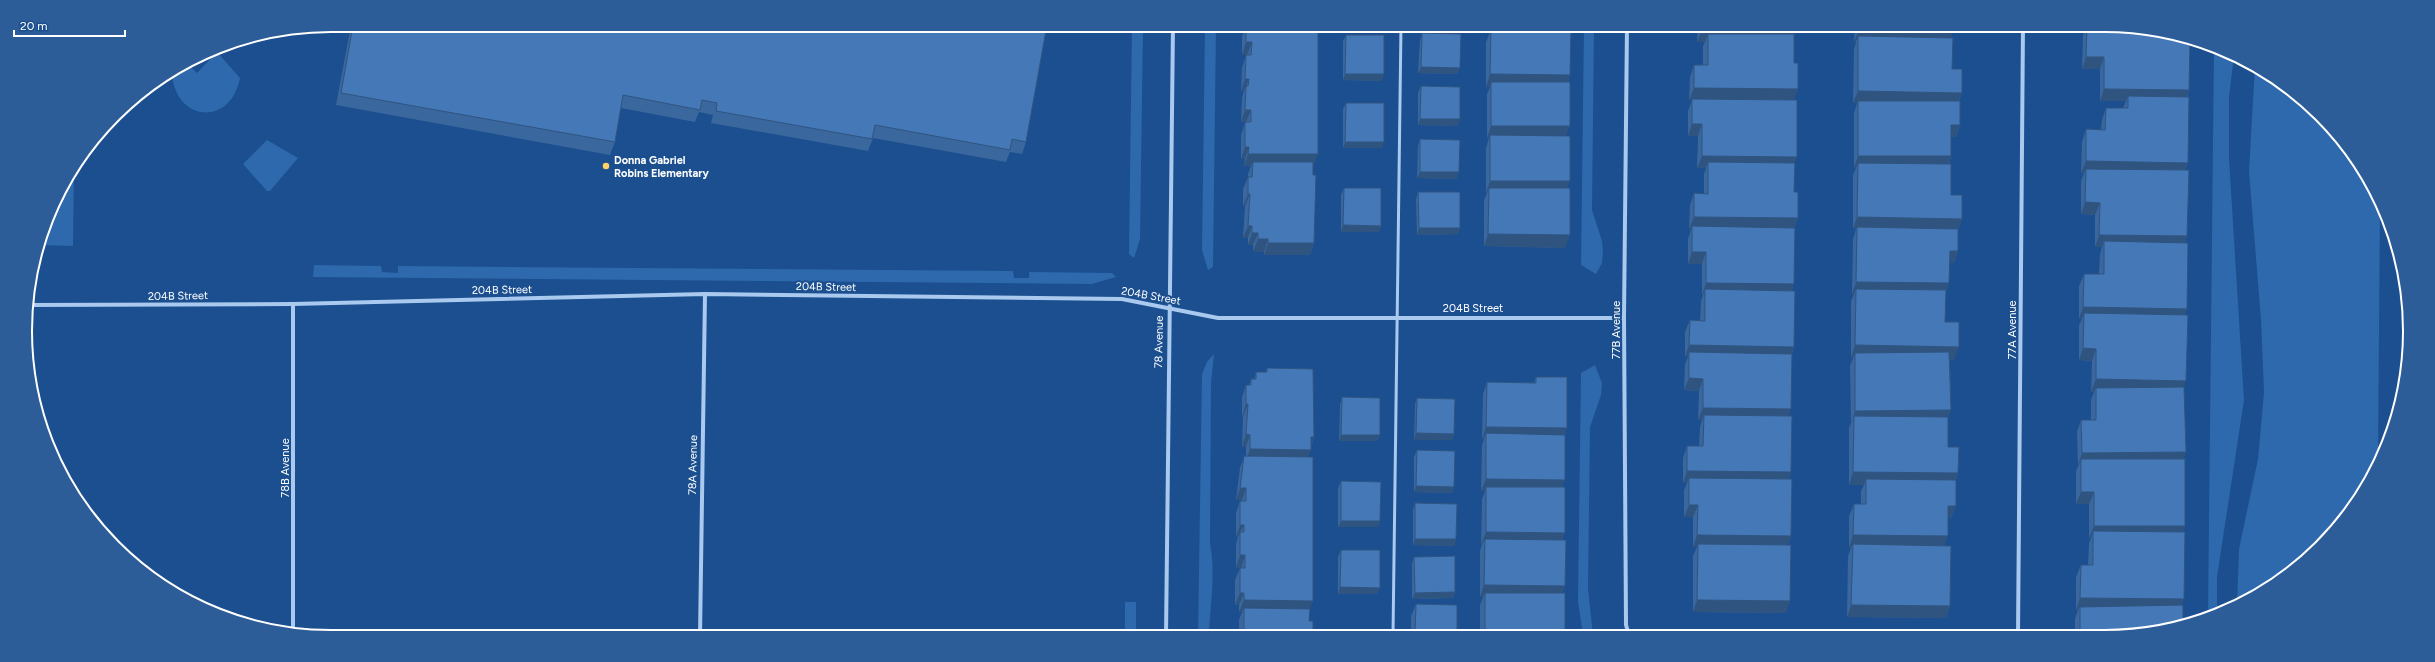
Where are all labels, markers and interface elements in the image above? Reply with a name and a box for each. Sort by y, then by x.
scale bar [14,12,125,38]
text: 20 m [20,19,48,33]
place label: Donna Gabriel Robins Elementary [614,154,709,180]
marker: Donna Gabriel Robins Elementary [601,161,611,171]
street label: 204B Street [796,280,856,294]
street label: 204B Street [472,283,532,297]
street label: 204B Street [1120,284,1182,308]
street label: 204B Street [148,289,208,303]
street label: 77A Avenue [2006,300,2019,360]
street label: 77B Avenue [1610,301,1623,359]
street label: 204B Street [1443,302,1503,315]
street label: 78 Avenue [1152,316,1166,368]
street label: 78A Avenue [686,435,700,495]
street label: 78B Avenue [279,438,292,498]

